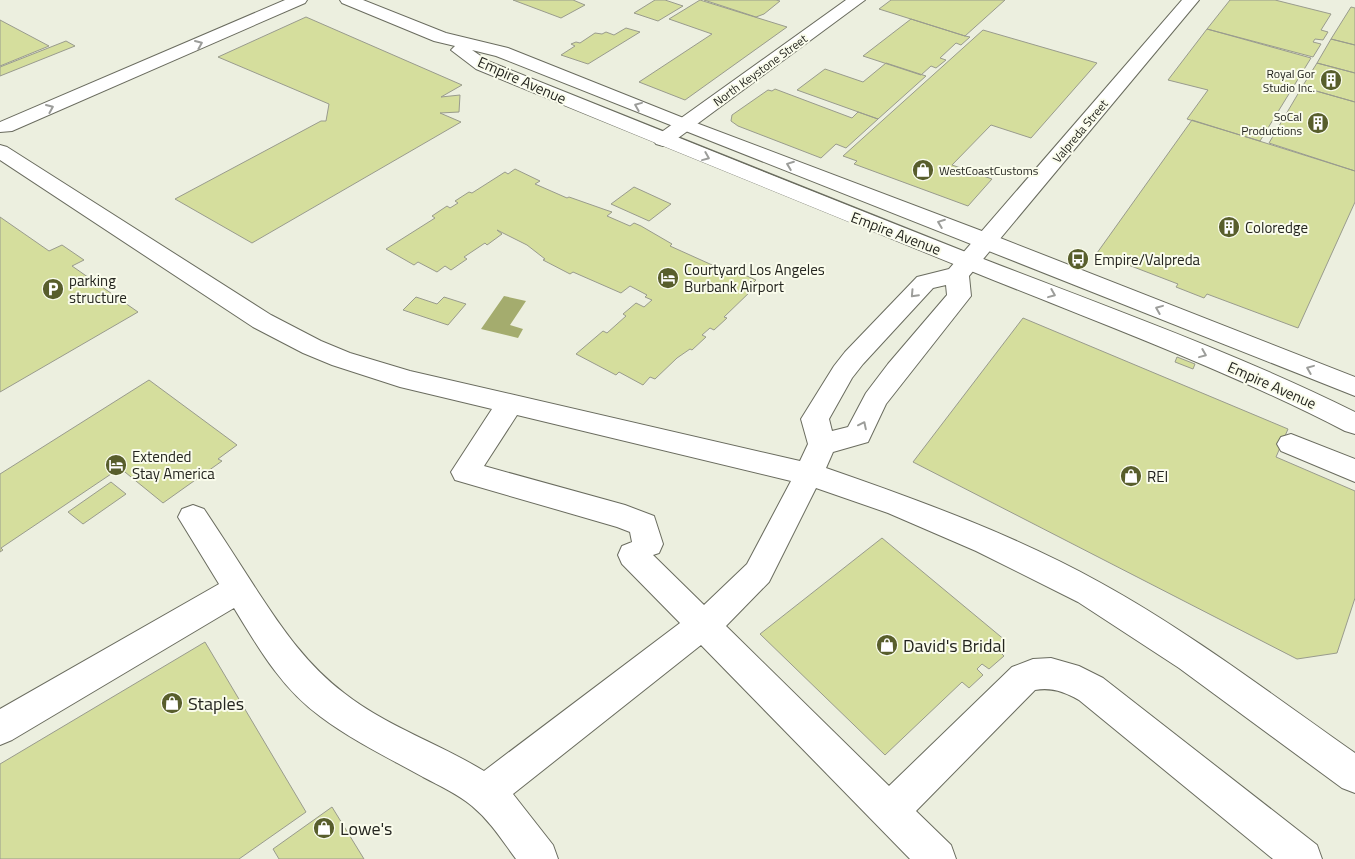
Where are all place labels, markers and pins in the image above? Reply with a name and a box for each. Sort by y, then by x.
place label: Royal Gor Studio Inc. [1263,64,1315,97]
building icon: Royal Gor Studio Inc. [1319,68,1343,92]
place label: SoCal Productions [1241,107,1302,140]
building icon: SoCal Productions [1306,111,1330,135]
shop icon: WestCoastCustoms [911,158,935,182]
place label: WestCoastCustoms [939,161,1039,180]
building icon: Coloredge [1217,215,1241,239]
place label: Coloredge [1245,216,1308,239]
bus stop icon: Empire/Valpreda [1066,247,1090,271]
place label: Empire/Valpreda [1094,248,1201,271]
place label: Courtyard Los Angeles Burbank Airport [684,258,825,298]
hotel icon: Courtyard Los Angeles Burbank Airport [656,266,680,290]
place label: parking structure [69,269,127,309]
parking icon: parking structure [41,277,65,301]
place label: Extended Stay America [132,445,215,485]
hotel icon: Extended Stay America [104,453,128,477]
shop icon: REI [1119,464,1143,488]
place label: REI [1147,465,1168,488]
place label: David's Bridal [903,632,1006,659]
shop icon: David's Bridal [875,633,899,657]
place label: Staples [188,690,244,717]
shop icon: Staples [160,691,184,715]
place label: Lowe's [340,815,392,842]
shop icon: Lowe's [312,816,336,840]

